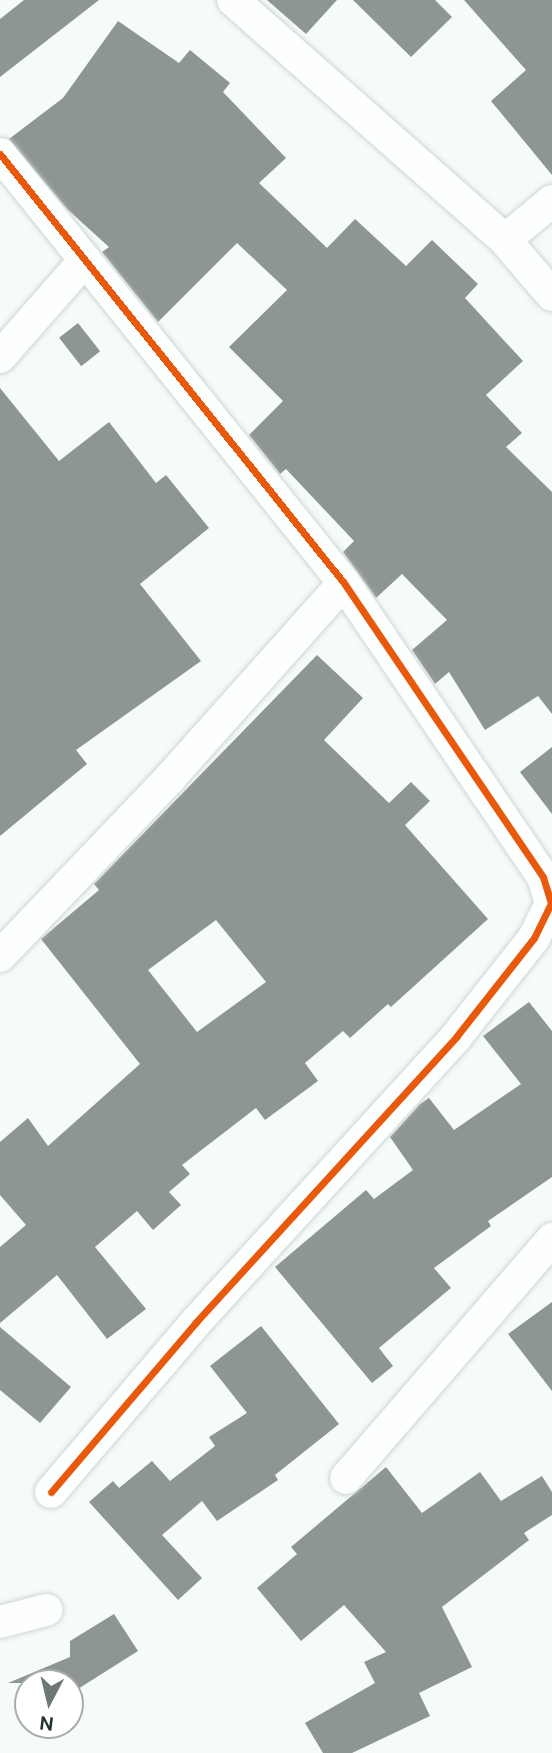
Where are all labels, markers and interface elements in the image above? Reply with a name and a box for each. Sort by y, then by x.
north arrow [14,1669,84,1739]
text: N [38,1710,55,1737]

